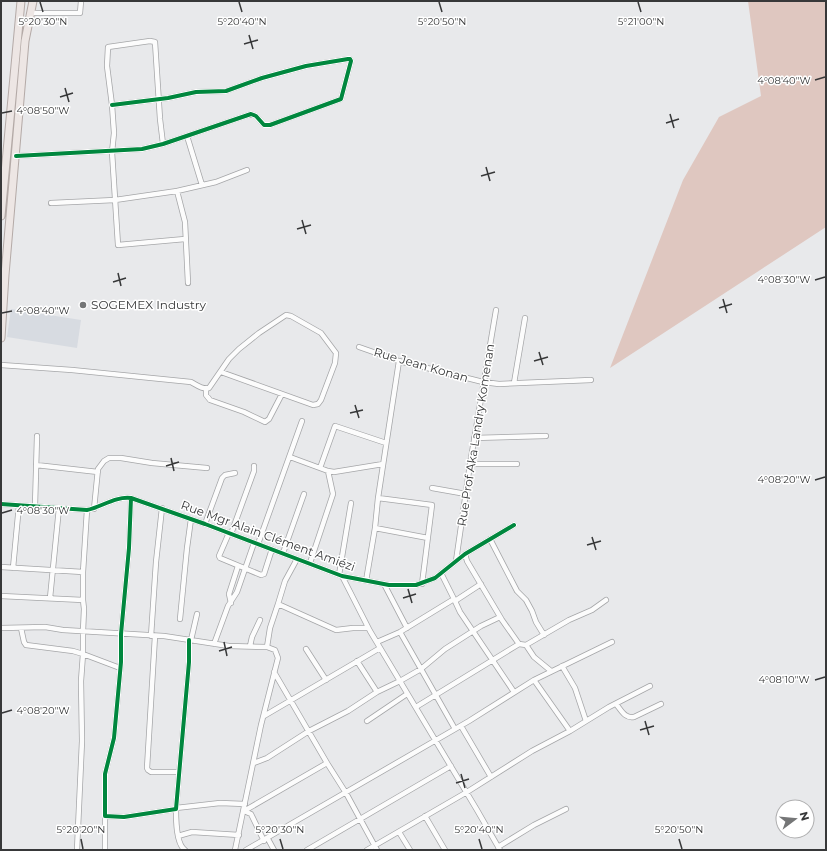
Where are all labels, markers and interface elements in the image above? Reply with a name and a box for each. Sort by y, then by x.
text: 5°20'30"N [19,15,67,28]
text: 5°20'40"N [217,15,267,28]
text: 5°20'50"N [418,15,466,28]
text: 5°21'00"N [618,15,664,28]
text: 4°08'40"W [757,74,811,87]
text: 4°08'50"W [17,104,69,117]
text: 4°08'30"W [758,273,810,286]
place label: SOGEMEX Industry [91,297,207,312]
marker: SOGEMEX Industry [78,300,88,310]
text: 4°08'40"W [16,304,70,317]
street label: Rue Prof Aka Landry Komenan [454,343,497,527]
street label: Rue Jean Konan [372,344,470,385]
text: 4°08'20"W [757,473,811,486]
street label: Rue Mgr Alain Clément Amiézi [179,497,357,574]
text: 4°08'30"W [17,504,69,517]
text: 4°08'10"W [758,673,810,686]
text: 4°08'20"W [16,704,70,717]
north arrow [775,799,815,839]
text: N [797,810,813,822]
text: 5°20'20"N [57,823,105,836]
text: 5°20'30"N [256,823,304,836]
text: 5°20'40"N [454,823,504,836]
text: 5°20'50"N [655,823,703,836]

